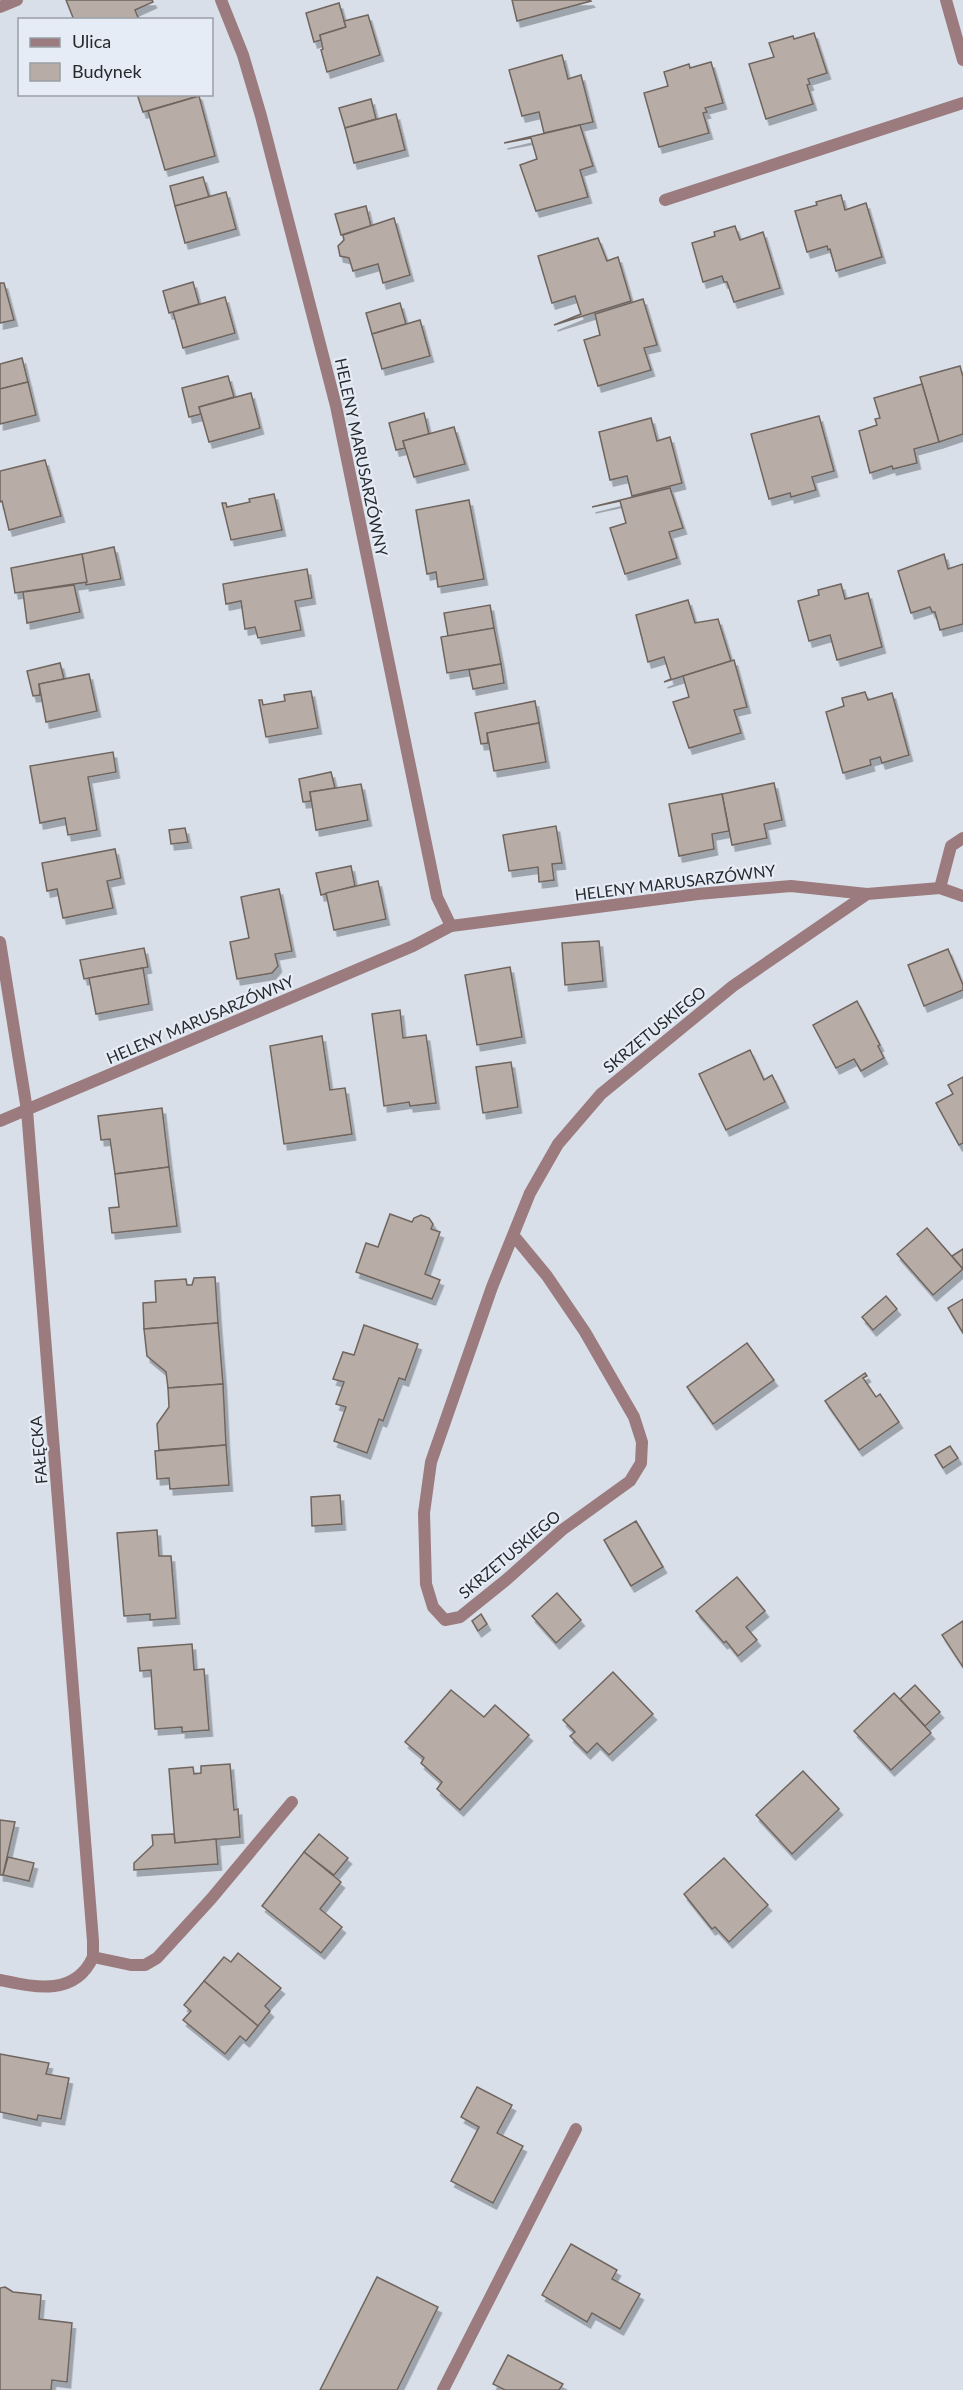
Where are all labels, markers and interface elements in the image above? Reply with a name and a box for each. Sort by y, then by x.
legend [18,18,213,96]
text: Ulica [72,30,111,52]
text: Budynek [72,60,142,82]
street label: HELENY MARUSARZÓWNY [332,356,392,558]
street label: HELENY MARUSARZÓWNY [574,860,776,904]
street label: HELENY MARUSARZÓWNY [103,971,297,1067]
street label: SKRZETUSKIEGO [599,982,709,1076]
street label: FAŁĘCKA [26,1415,50,1485]
street label: SKRZETUSKIEGO [454,1506,564,1602]

